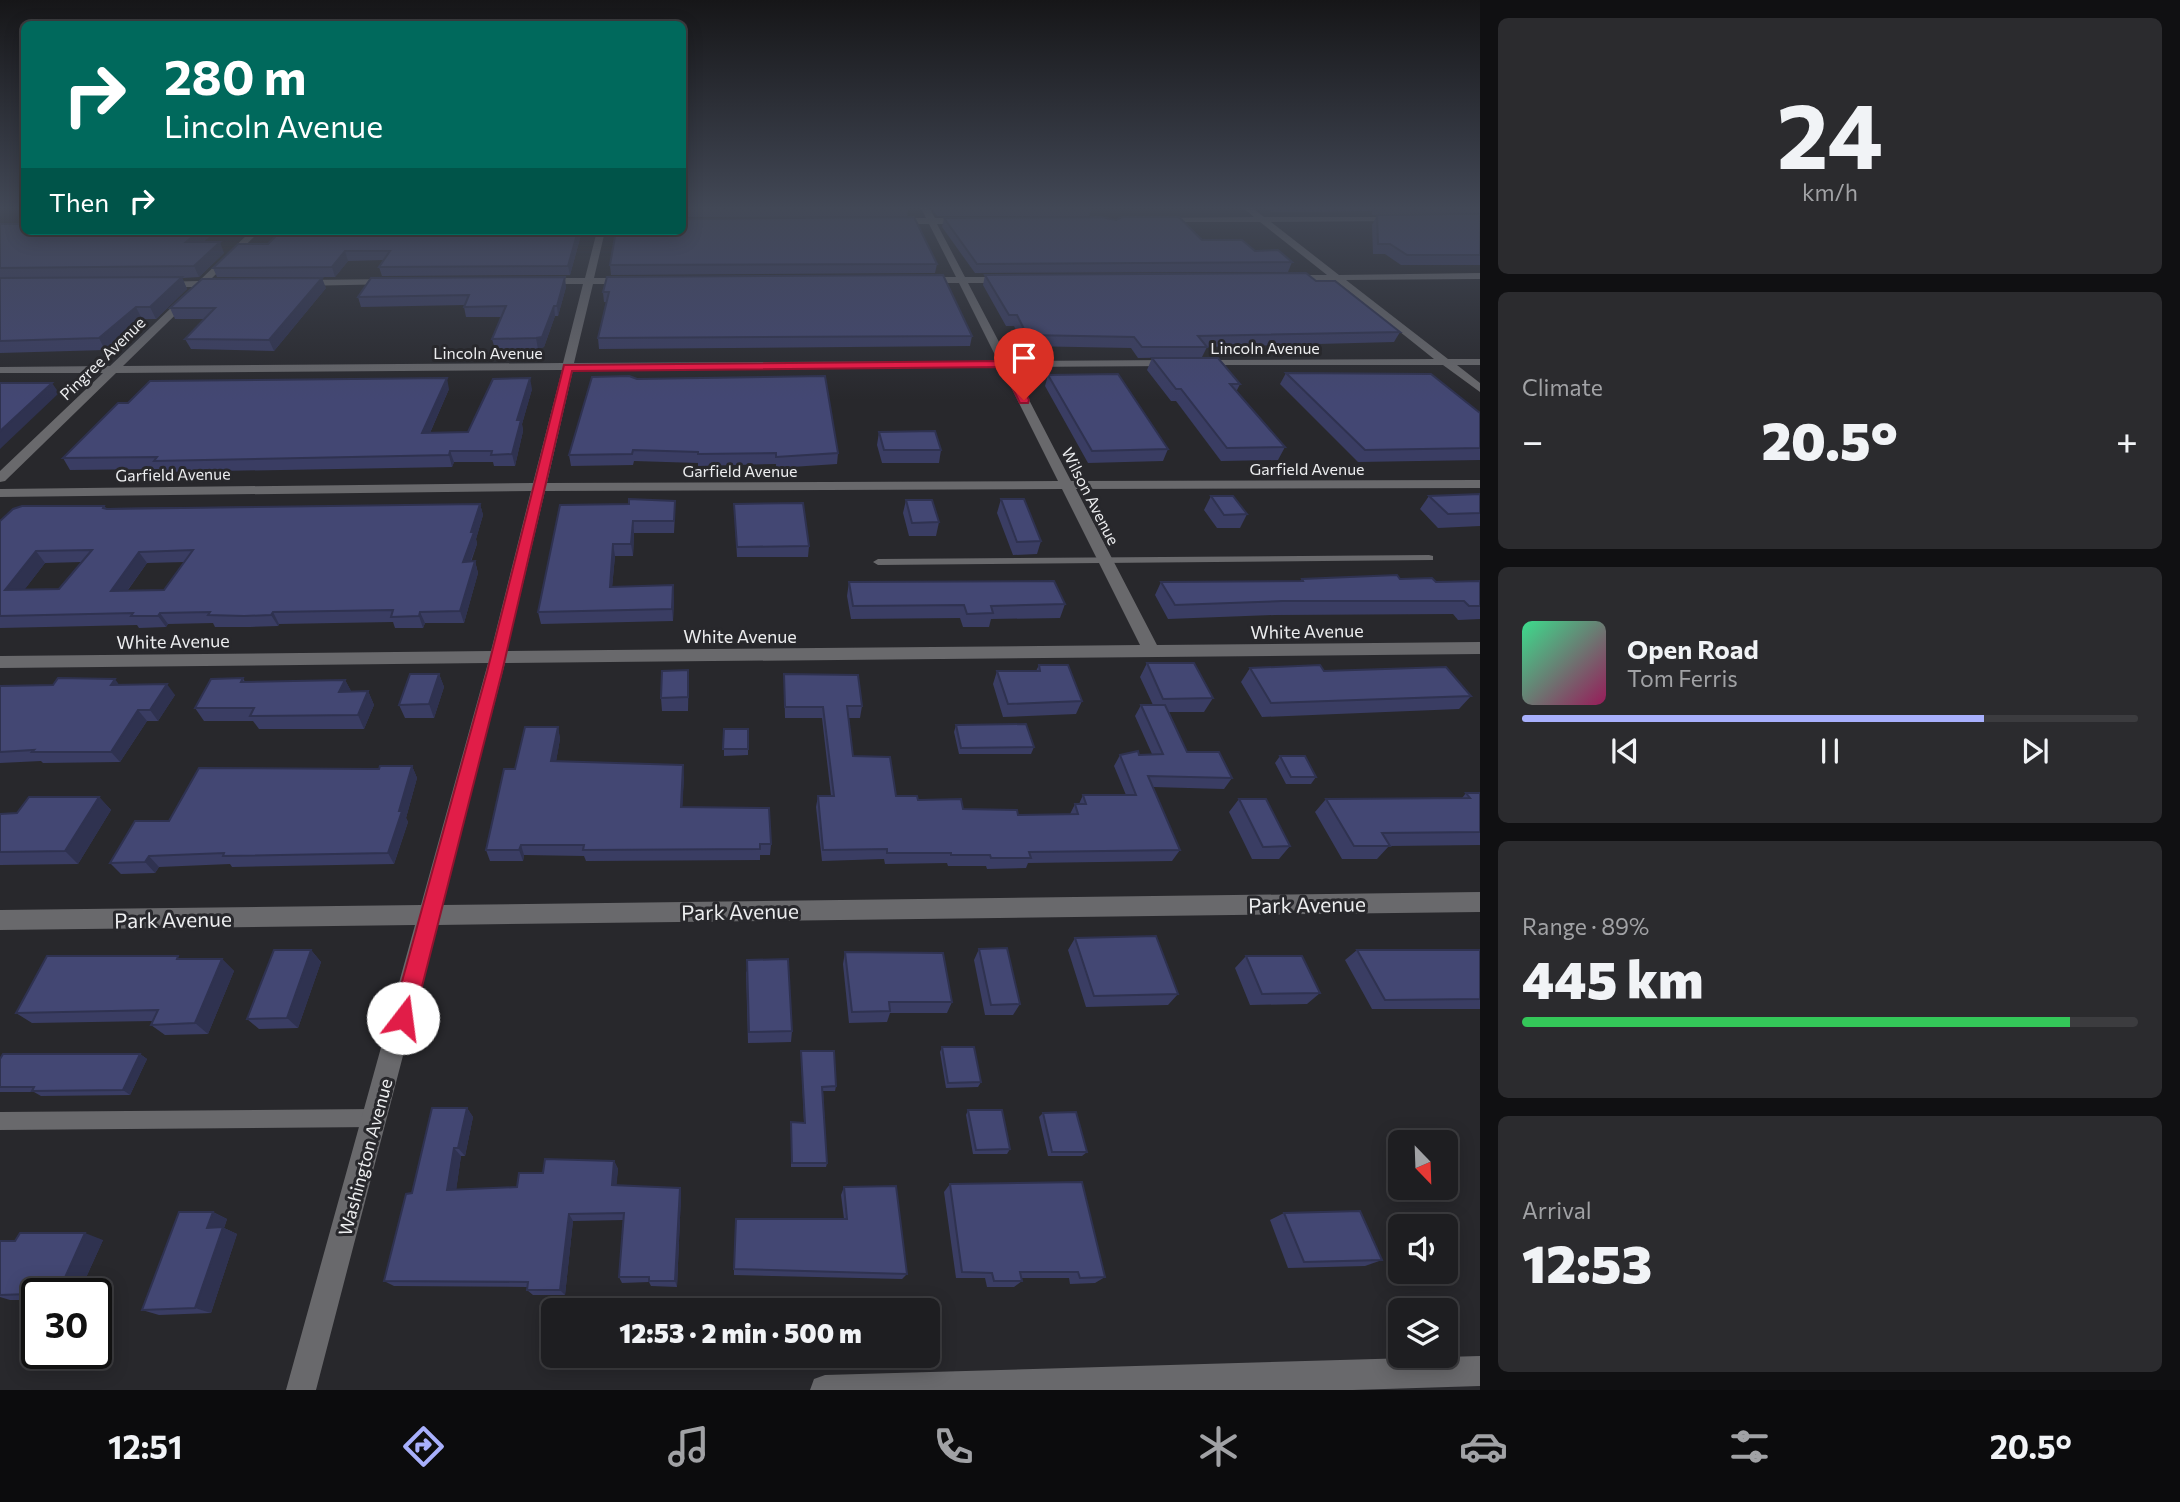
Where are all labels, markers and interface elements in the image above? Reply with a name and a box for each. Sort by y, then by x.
text: 280 m [164,45,307,105]
icon: right [49,49,140,140]
text: 24 [1777,76,1883,188]
text: Lincoln Avenue [164,105,383,145]
text: km/h [1802,178,1858,206]
icon: right [123,182,161,220]
text: Then [49,186,109,217]
street label: Pingree Avenue [55,312,149,404]
pin [994,328,1054,400]
street label: Lincoln Avenue [1210,338,1320,357]
icon: arrive [1005,339,1043,377]
street label: Lincoln Avenue [433,343,543,362]
text: Climate [1522,373,1603,401]
text: 20.5° [1761,407,1898,471]
text: − [1522,416,1544,463]
text: + [2116,416,2138,463]
street label: Wilson Avenue [1058,444,1124,548]
street label: Garfield Avenue [1249,459,1365,478]
street label: Garfield Avenue [682,461,798,480]
street label: Garfield Avenue [115,463,231,485]
street label: White Avenue [1250,619,1364,643]
street label: White Avenue [683,625,797,647]
street label: White Avenue [116,629,230,653]
text: Open Road [1627,633,1759,664]
text: Tom Ferris [1627,664,1738,692]
icon: previous [1606,732,1644,770]
icon: pause [1811,732,1849,770]
icon: next [2016,732,2054,770]
street label: Park Avenue [1248,890,1366,918]
street label: Park Avenue [681,897,799,925]
street label: Park Avenue [114,905,232,933]
text: Range · 89% [1522,912,1649,940]
text: 445 km [1522,946,1703,1010]
position arrow [366,981,440,1055]
street label: Washington Avenue [333,1076,397,1238]
north arrow [1388,1130,1458,1200]
map controls [1388,1130,1458,1368]
text: Arrival [1522,1196,1592,1224]
button: sound [1388,1214,1458,1284]
text: 12:53 [1522,1230,1652,1294]
speed limit sign: 30 [21,1278,112,1369]
button: layers [1388,1298,1458,1368]
text: 12:53 · 2 min · 500 m [619,1317,862,1348]
icon: directions [399,1422,448,1471]
icon: music [664,1422,713,1471]
icon: phone [929,1422,978,1471]
icon: climate [1194,1422,1243,1471]
icon: car [1459,1422,1508,1471]
icon: filters [1725,1422,1774,1471]
text: 12:51 [108,1426,182,1466]
text: 20.5° [1990,1426,2072,1466]

